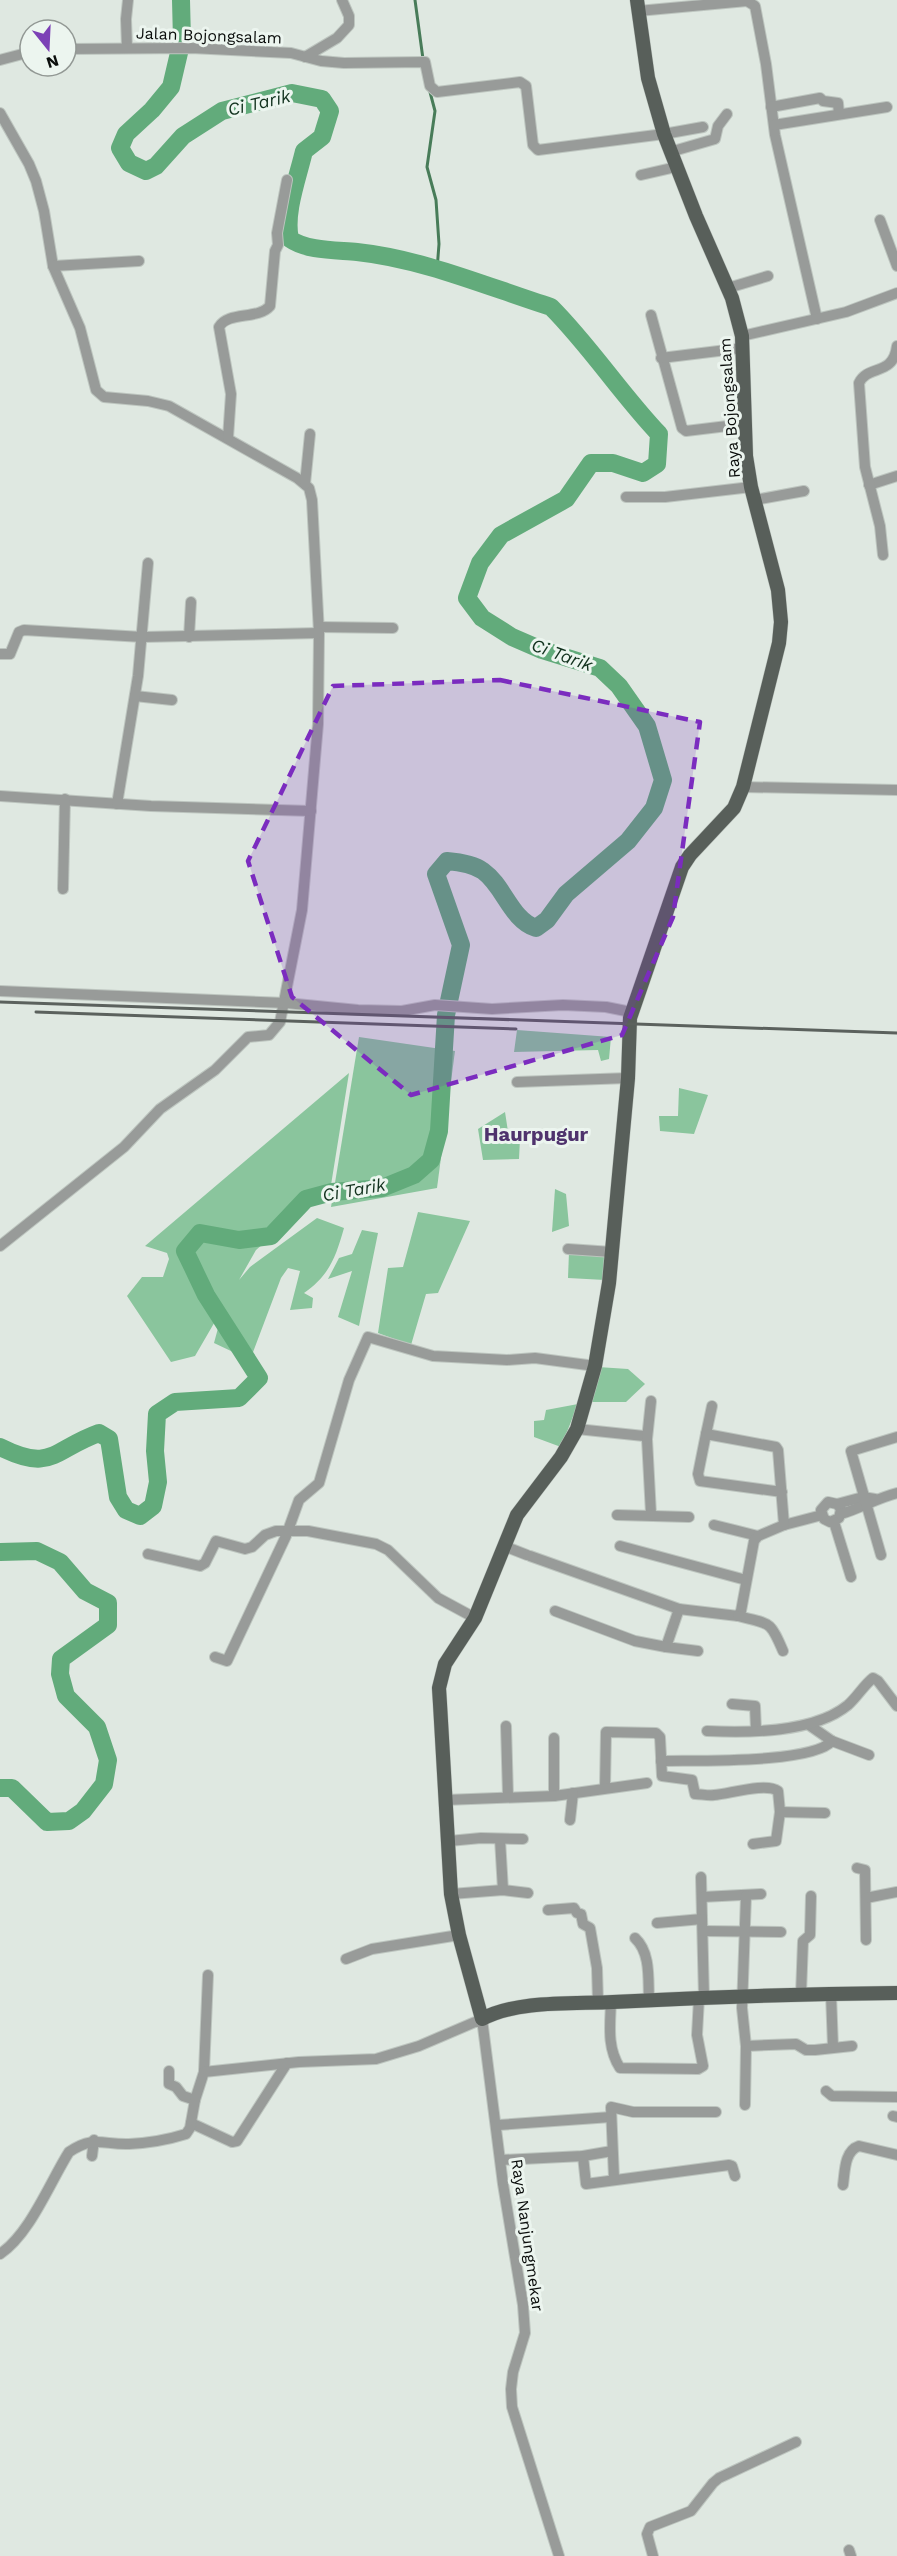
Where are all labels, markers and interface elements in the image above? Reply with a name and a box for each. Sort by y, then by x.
north arrow [18,18,78,78]
street label: Jalan Bojongsalam [136,23,282,48]
text: N [44,51,61,73]
water label: Ci Tarik [225,85,294,120]
street label: Raya Bojongsalam [715,337,744,479]
water label: Ci Tarik [529,634,597,676]
district label: Haurpugur [484,1122,589,1146]
water label: Ci Tarik [321,1173,388,1205]
street label: Raya Nanjungmekar [507,2158,548,2313]

